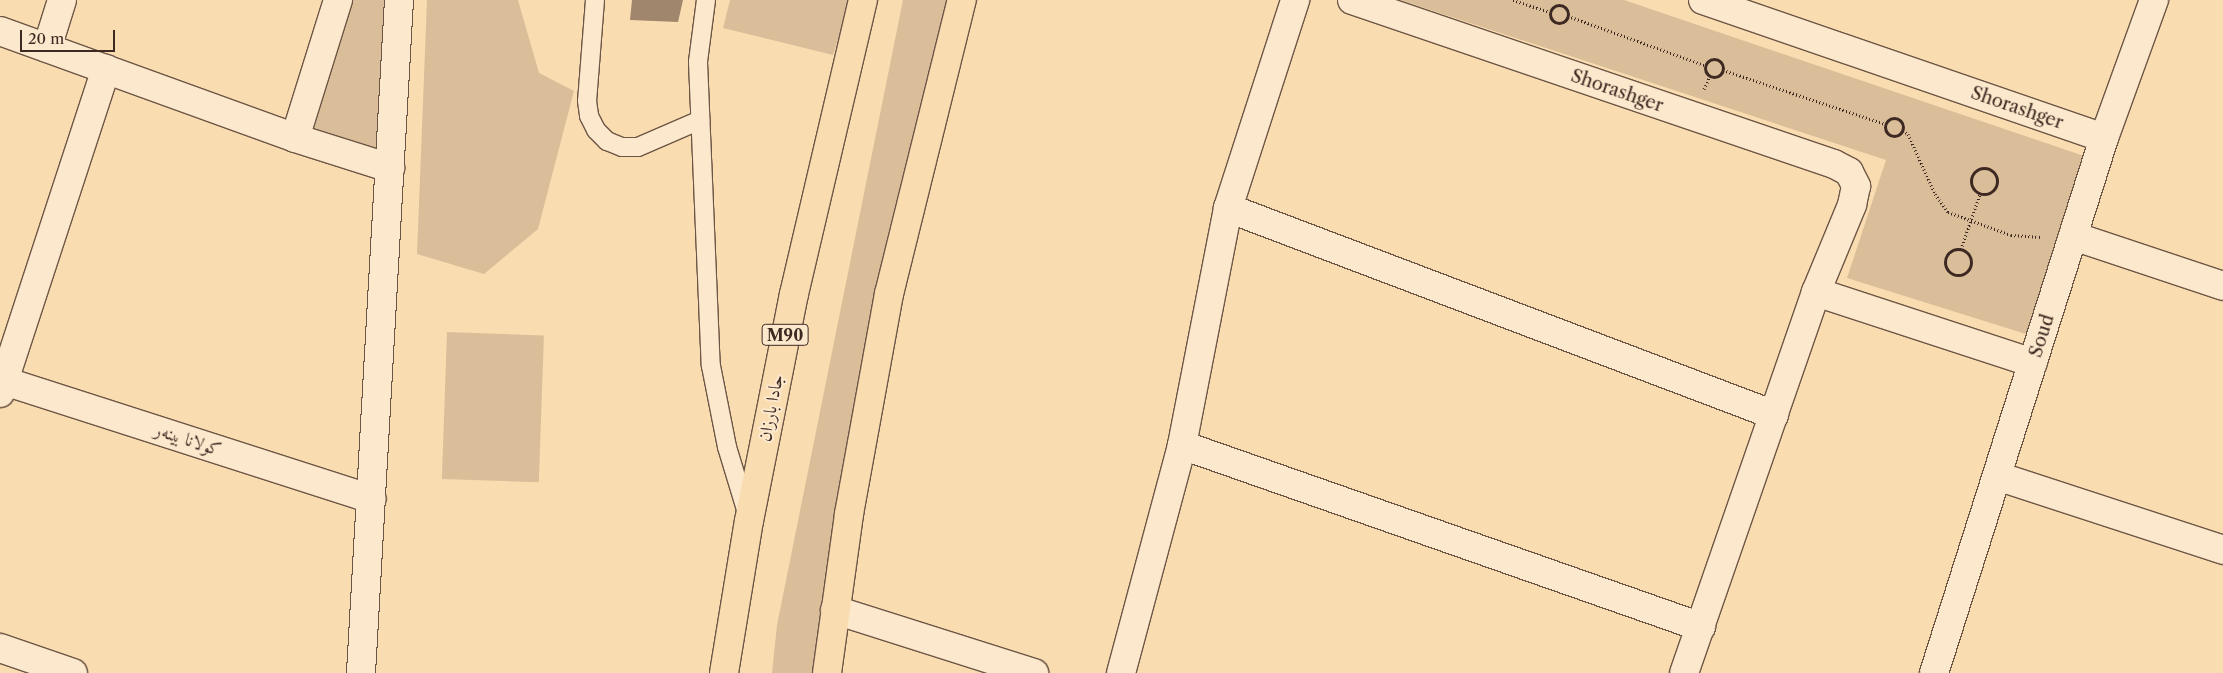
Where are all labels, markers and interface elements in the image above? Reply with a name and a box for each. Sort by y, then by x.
scale bar [22,20,118,52]
text: 20 m [28,29,64,48]
street label: Shorashger [1568,65,1666,117]
street label: Shorashger [1968,82,2066,134]
street label: Soud [2025,312,2059,360]
road number: M90 [761,322,809,348]
street label: جادا بارزان [754,373,788,443]
street label: كولانا بینه‌ر [152,419,224,461]

